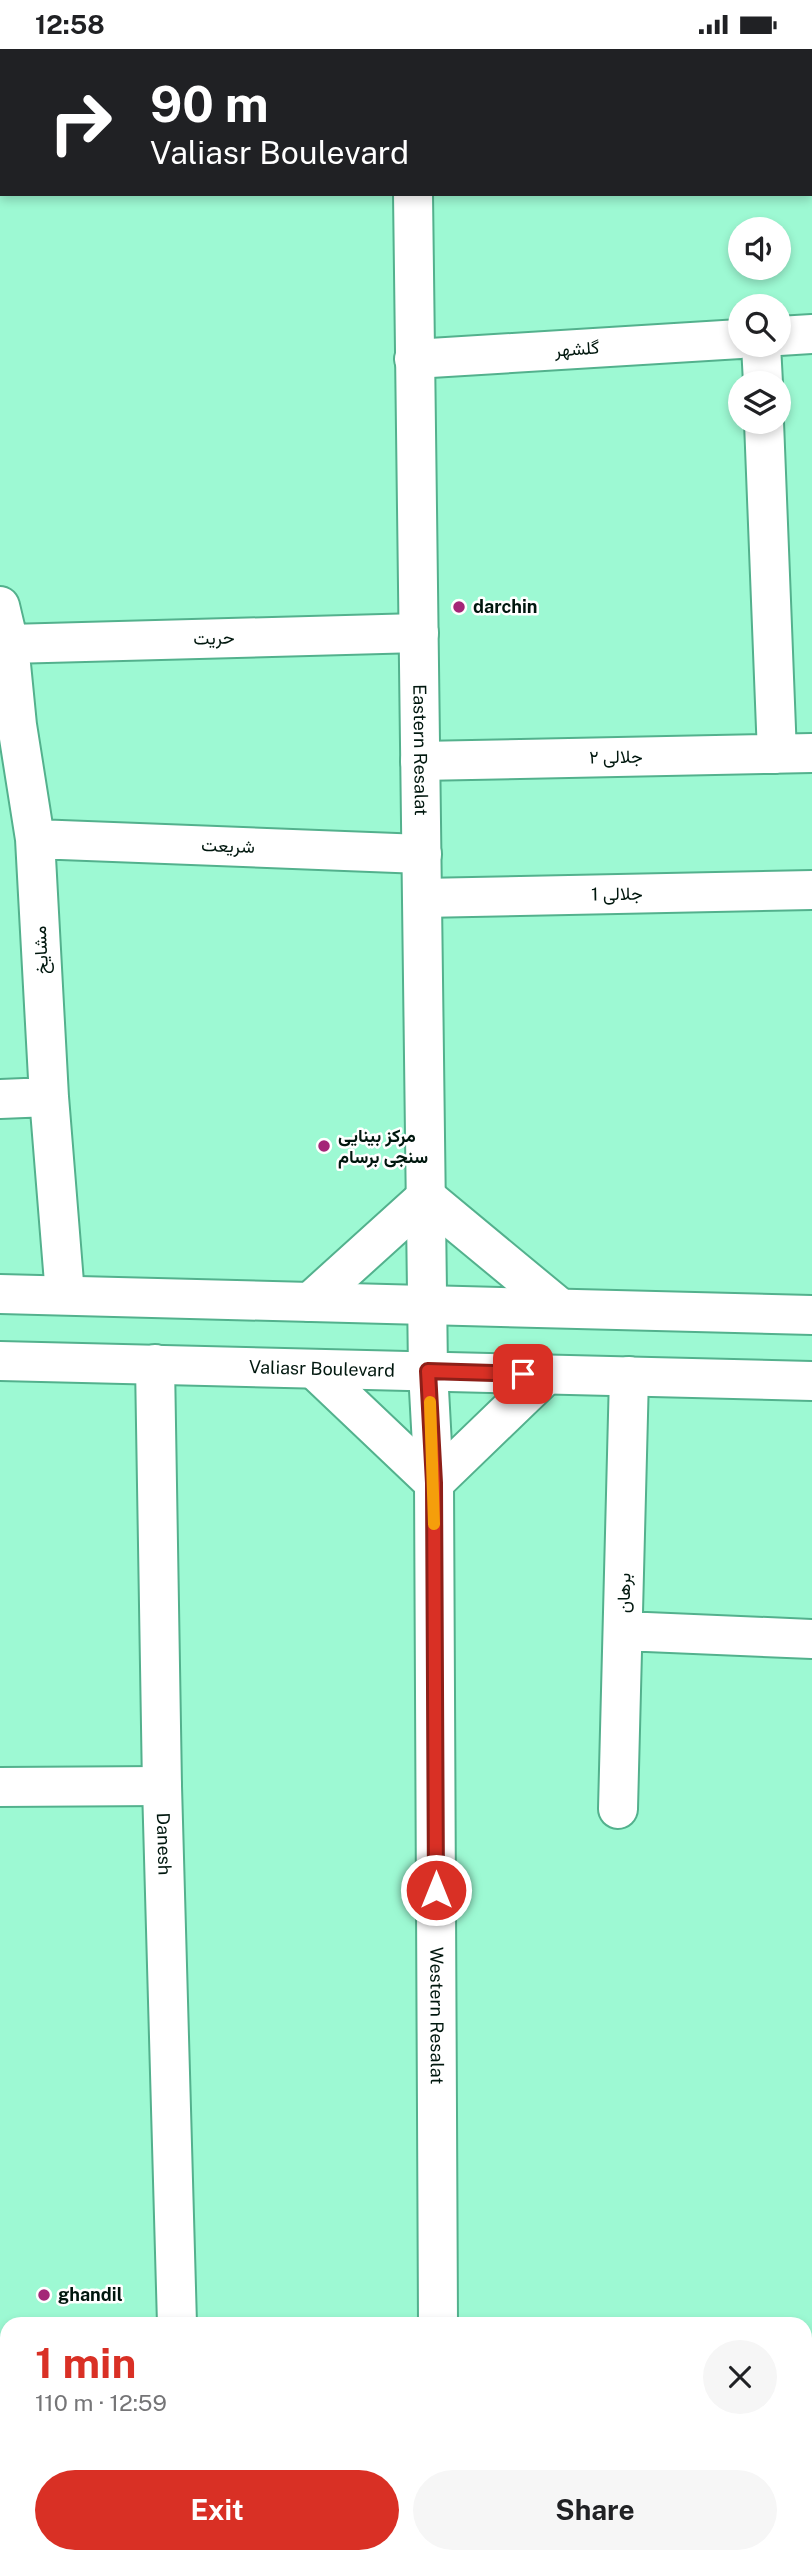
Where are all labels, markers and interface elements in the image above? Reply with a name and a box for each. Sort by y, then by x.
text: 12:58 [35,9,105,40]
text: 90 m [150,75,269,133]
icon: right [35,77,126,168]
text: Valiasr Boulevard [150,134,409,171]
map controls [728,217,791,434]
button: sound [728,217,791,280]
button: search [728,294,791,357]
street label: گلشهر [553,336,600,362]
button: layers [728,371,791,434]
place label: darchin [473,596,538,617]
marker: darchin [451,599,467,615]
street label: حریت [193,626,235,650]
street label: Eastern Resalat [409,684,432,816]
street label: جلالی ۲ [589,746,643,768]
street label: شریعت [201,834,255,858]
street label: جلالی 1 [591,883,643,905]
street label: مشایخ [29,925,54,975]
place label: مرکز بینایی سنجی برسام [338,1125,428,1169]
marker: مرکز بینایی سنجی برسام [316,1138,332,1154]
pin [493,1344,553,1404]
icon: arrive [504,1355,542,1393]
street label: Valiasr Boulevard [249,1356,395,1381]
street label: برهان [613,1573,635,1613]
street label: Danesh [153,1812,175,1875]
position arrow [399,1853,473,1927]
street label: Western Resalat [426,1947,448,2084]
place label: ghandil [58,2284,123,2305]
marker: ghandil [36,2287,52,2303]
text: 1 min [35,2338,136,2387]
button: close [703,2340,777,2414]
text: 110 m · 12:59 [35,2389,167,2416]
button: Exit [35,2470,399,2550]
button: Share [413,2470,777,2550]

